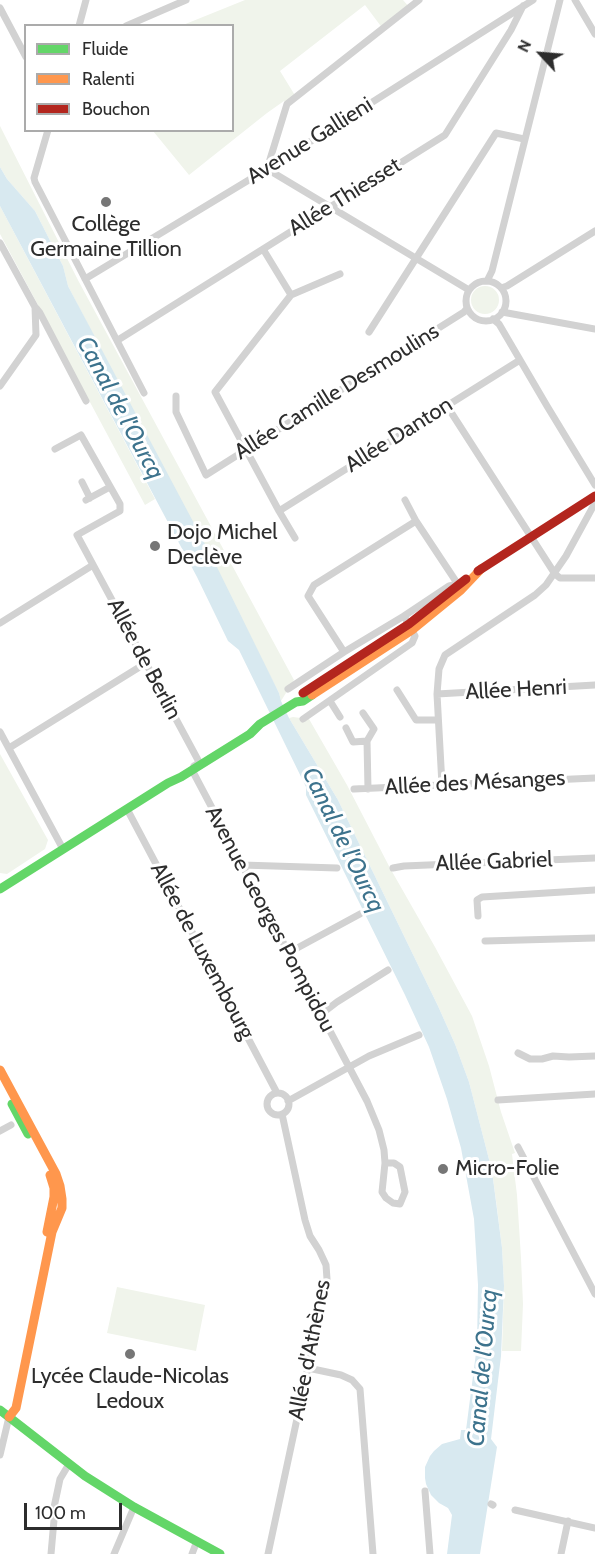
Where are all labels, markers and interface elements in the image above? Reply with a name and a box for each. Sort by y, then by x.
legend [24,24,234,132]
north arrow [511,24,571,84]
text: N [513,37,535,55]
text: Fluide [82,38,128,60]
text: Ralenti [82,68,135,90]
street label: Avenue Gallieni [242,92,378,190]
text: Bouchon [82,98,150,120]
street label: Allée Thiesset [284,152,406,242]
marker: Collège Germaine Tillion [99,195,113,209]
place label: Collège Germaine Tillion [30,212,182,264]
street label: Allée Camille Desmoulins [230,318,444,466]
water label: Canal de l'Ourcq [70,332,170,484]
street label: Allée Danton [341,392,457,478]
place label: Dojo Michel Declève [167,520,277,572]
marker: Dojo Michel Declève [148,539,162,553]
street label: Allée de Berlin [101,594,187,724]
street label: Allée Henri [465,674,567,706]
water label: Canal de l'Ourcq [296,763,390,917]
street label: Allée des Mésanges [384,765,566,801]
street label: Avenue Georges Pompidou [199,801,341,1037]
street label: Allée Gabriel [435,847,553,877]
street label: Allée de Luxembourg [144,858,260,1044]
place label: Micro-Folie [455,1156,559,1182]
marker: Micro-Folie [436,1162,450,1176]
street label: Allée d'Athènes [283,1278,337,1422]
water label: Canal de l'Ourcq [462,1288,504,1448]
marker: Lycée Claude-Nicolas Ledoux [123,1347,137,1361]
place label: Lycée Claude-Nicolas Ledoux [31,1364,229,1416]
scale bar [27,1491,124,1529]
text: 100 m [35,1502,86,1524]

